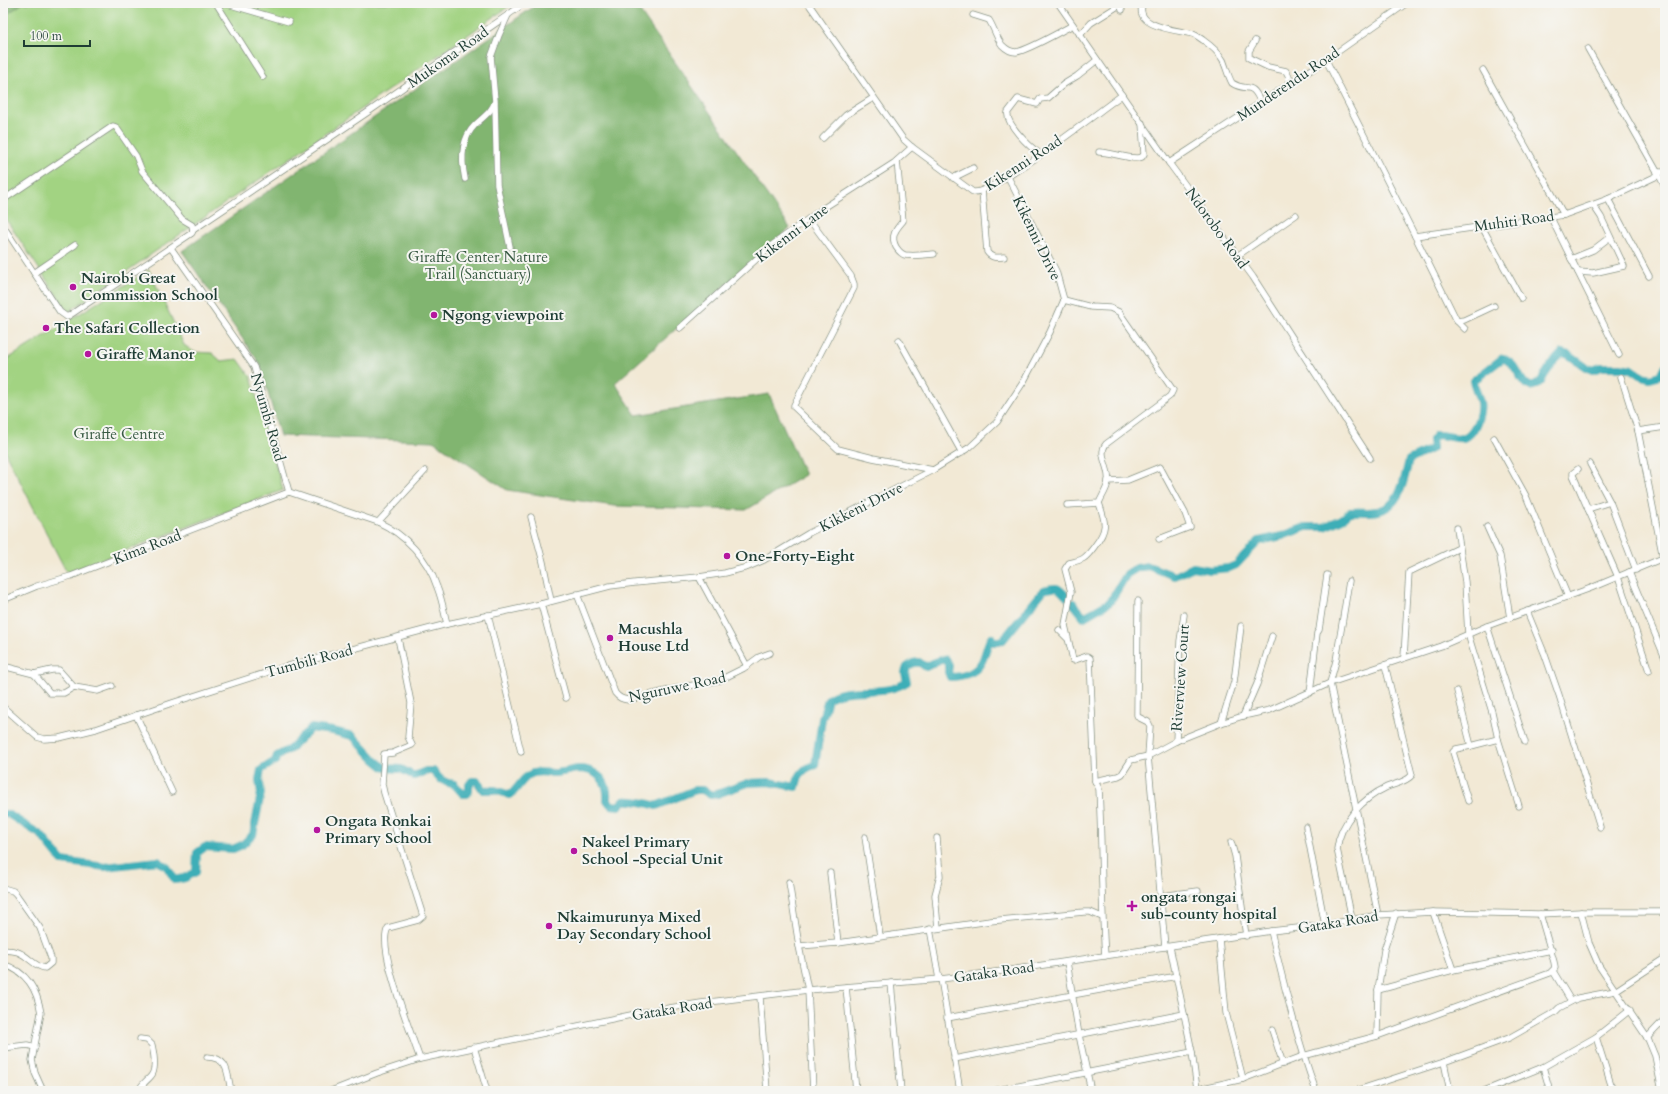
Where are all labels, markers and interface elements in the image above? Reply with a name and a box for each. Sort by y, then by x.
scale bar [24,22,90,48]
street label: Mukoma Road [403,22,493,92]
text: 100 m [30,28,63,44]
street label: Munderendu Road [1233,42,1343,126]
street label: Kikenni Road [980,131,1066,195]
street label: Ndorobo Road [1181,183,1253,273]
street label: Kikenni Drive [1008,192,1066,284]
street label: Kikenni Lane [751,199,833,267]
street label: Muhiti Road [1473,205,1555,237]
park label: Giraffe Center Nature Trail (Sanctuary) [408,247,548,284]
place label: Nairobi Great Commission School [81,268,218,305]
marker: Nairobi Great Commission School [68,282,78,292]
place label: Ngong viewpoint [442,305,565,325]
marker: Ngong viewpoint [429,310,439,320]
place label: The Safari Collection [54,318,200,338]
marker: The Safari Collection [41,323,51,333]
place label: Giraffe Manor [96,344,195,364]
marker: Giraffe Manor [83,349,93,359]
street label: Nyumbi Road [246,371,290,463]
park label: Giraffe Centre [73,424,165,444]
street label: Kikkeni Drive [816,477,906,537]
street label: Kima Road [110,525,184,569]
place label: One-Forty-Eight [735,546,855,566]
marker: One-Forty-Eight [722,551,732,561]
place label: Macushla House Ltd [618,619,690,656]
street label: Riverview Court [1166,624,1194,732]
marker: Macushla House Ltd [605,633,615,643]
street label: Tumbili Road [263,640,355,682]
street label: Nguruwe Road [627,667,727,707]
place label: Ongata Ronkai Primary School [325,811,432,848]
marker: Ongata Ronkai Primary School [312,825,322,835]
place label: Nakeel Primary School -Special Unit [582,832,724,869]
marker: Nakeel Primary School -Special Unit [569,846,579,856]
place label: ongata rongai sub-county hospital [1141,887,1278,924]
marker: ongata rongai sub-county hospital [1126,900,1138,912]
street label: Gataka Road [1296,906,1380,938]
place label: Nkaimurunya Mixed Day Secondary School [557,907,712,944]
marker: Nkaimurunya Mixed Day Secondary School [544,921,554,931]
street label: Gataka Road [952,956,1036,988]
street label: Gataka Road [630,993,714,1025]

